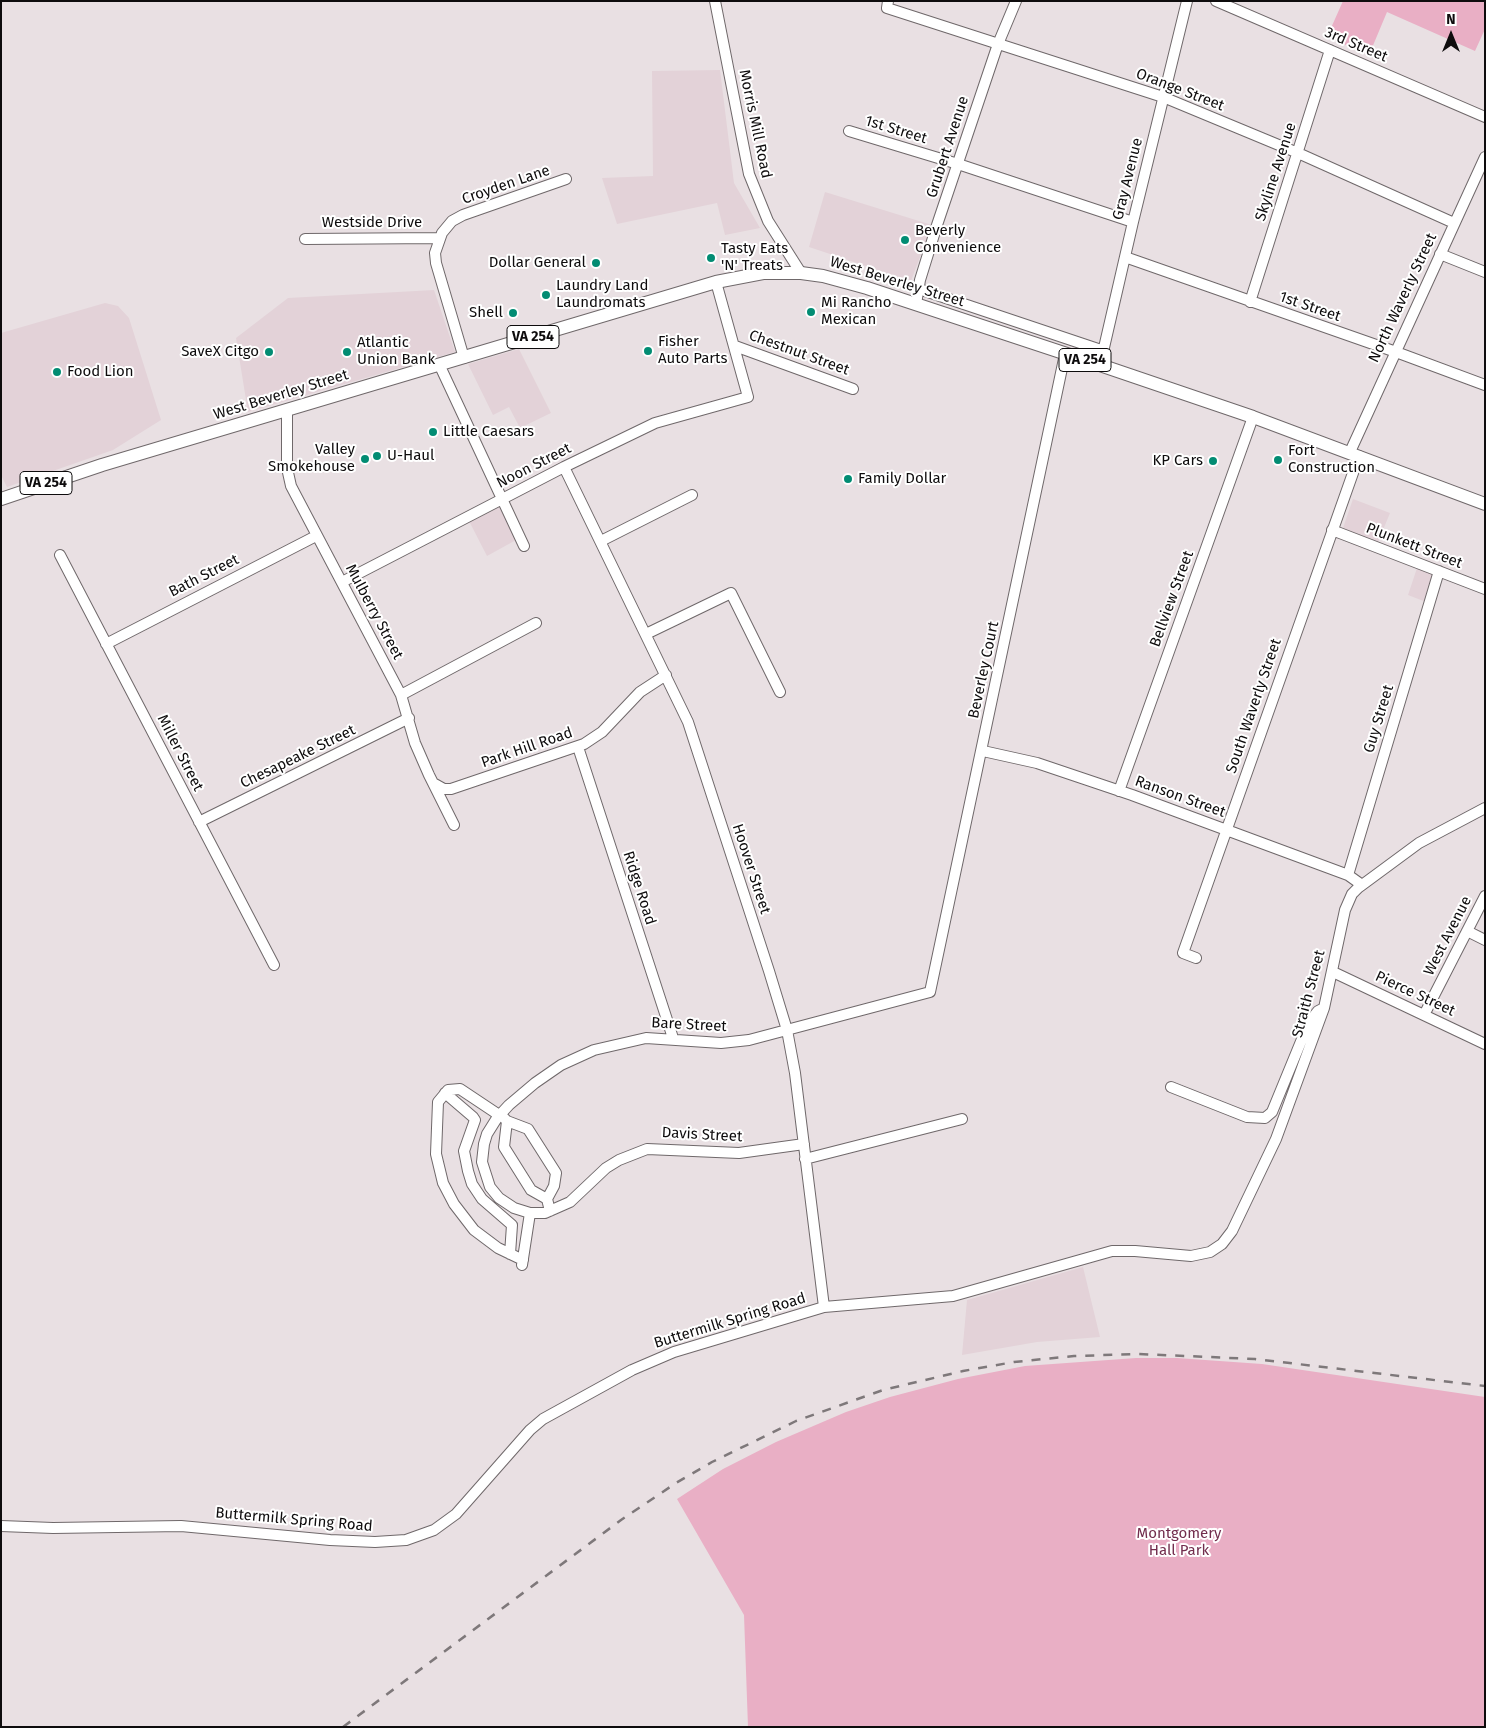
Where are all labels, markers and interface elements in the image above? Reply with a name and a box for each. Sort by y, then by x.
north arrow [1426,10,1476,60]
text: N [1446,11,1456,28]
street label: 3rd Street [1322,24,1390,66]
street label: Orange Street [1133,65,1227,115]
street label: Morris Mill Road [735,68,775,180]
street label: Grubert Avenue [923,94,973,200]
street label: 1st Street [863,112,929,148]
street label: Skyline Avenue [1252,120,1300,224]
street label: Gray Avenue [1109,136,1147,222]
street label: Croyden Lane [460,162,552,208]
street label: Westside Drive [322,214,422,232]
place label: Beverly Convenience [915,222,1001,257]
street label: North Waverly Street [1365,231,1441,365]
marker: Beverly Convenience [899,234,911,246]
place label: Tasty Eats 'N' Treats [721,240,788,275]
marker: Tasty Eats 'N' Treats [705,252,717,264]
street label: West Beverley Street [828,253,966,311]
place label: Dollar General [489,254,586,272]
marker: Dollar General [590,257,602,269]
place label: Laundry Land Laundromats [556,277,648,312]
street label: 1st Street [1277,288,1343,326]
marker: Laundry Land Laundromats [540,289,552,301]
place label: Mi Rancho Mexican [821,294,891,329]
place label: Shell [469,304,503,322]
marker: Mi Rancho Mexican [805,306,817,318]
marker: Shell [507,307,519,319]
road number: VA 254 [507,326,559,348]
street label: Chestnut Street [746,327,852,379]
place label: Fisher Auto Parts [658,333,728,368]
place label: Atlantic Union Bank [357,334,435,369]
place label: SaveX Citgo [181,343,259,361]
marker: Fisher Auto Parts [642,345,654,357]
marker: SaveX Citgo [263,346,275,358]
marker: Atlantic Union Bank [341,346,353,358]
road number: VA 254 [1059,348,1111,372]
place label: Food Lion [67,363,134,381]
marker: Food Lion [51,366,63,378]
street label: West Beverley Street [212,366,350,424]
place label: Little Caesars [443,423,534,441]
marker: Little Caesars [427,426,439,438]
street label: Noon Street [494,440,574,492]
place label: Valley Smokehouse [268,441,355,476]
place label: Fort Construction [1288,442,1375,477]
place label: U-Haul [387,447,434,465]
marker: U-Haul [371,450,383,462]
place label: KP Cars [1152,452,1203,470]
marker: Valley Smokehouse [359,453,371,465]
marker: Fort Construction [1272,454,1284,466]
marker: KP Cars [1207,455,1219,467]
place label: Family Dollar [858,470,946,488]
road number: VA 254 [20,472,72,494]
marker: Family Dollar [842,473,854,485]
street label: Plunkett Street [1363,519,1465,573]
street label: Bellview Street [1146,548,1198,650]
street label: Bath Street [166,551,242,601]
street label: Mulberry Street [341,561,407,663]
street label: Beverley Court [965,620,1003,720]
street label: South Waverly Street [1222,636,1286,776]
street label: Guy Street [1360,683,1398,755]
street label: Miller Street [153,712,207,794]
street label: Chesapeake Street [238,721,358,793]
street label: Park Hill Road [479,724,575,772]
street label: Ranson Street [1132,772,1228,822]
street label: Hoover Street [728,822,774,916]
street label: Ridge Road [619,849,659,927]
street label: West Avenue [1420,893,1476,979]
street label: Straith Street [1289,948,1329,1040]
street label: Pierce Street [1372,968,1458,1020]
street label: Bare Street [651,1014,727,1036]
street label: Davis Street [661,1124,743,1146]
street label: Buttermilk Spring Road [652,1289,808,1353]
street label: Buttermilk Spring Road [215,1504,373,1536]
park label: Montgomery Hall Park [1137,1525,1221,1560]

